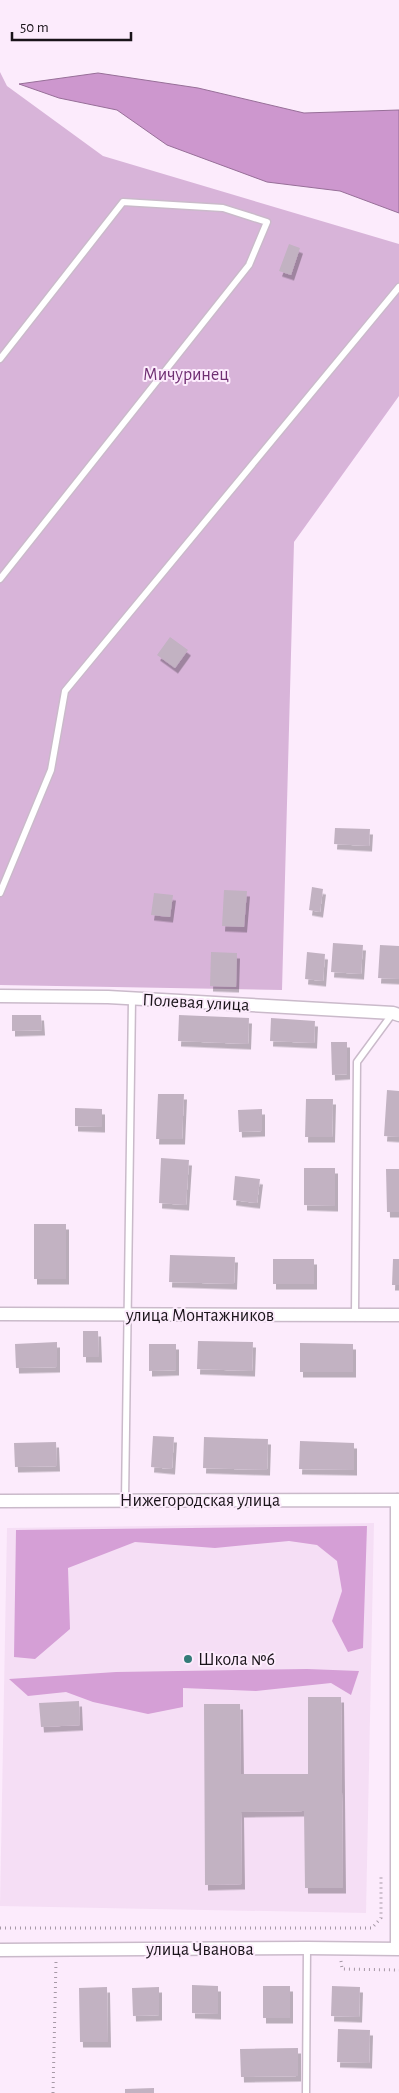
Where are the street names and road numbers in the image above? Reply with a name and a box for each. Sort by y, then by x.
street label: Полевая улица [142,991,250,1015]
street label: улица Монтажников [125,1307,274,1325]
street label: Нижегородская улица [120,1492,280,1510]
street label: улица Чванова [145,1941,254,1959]

